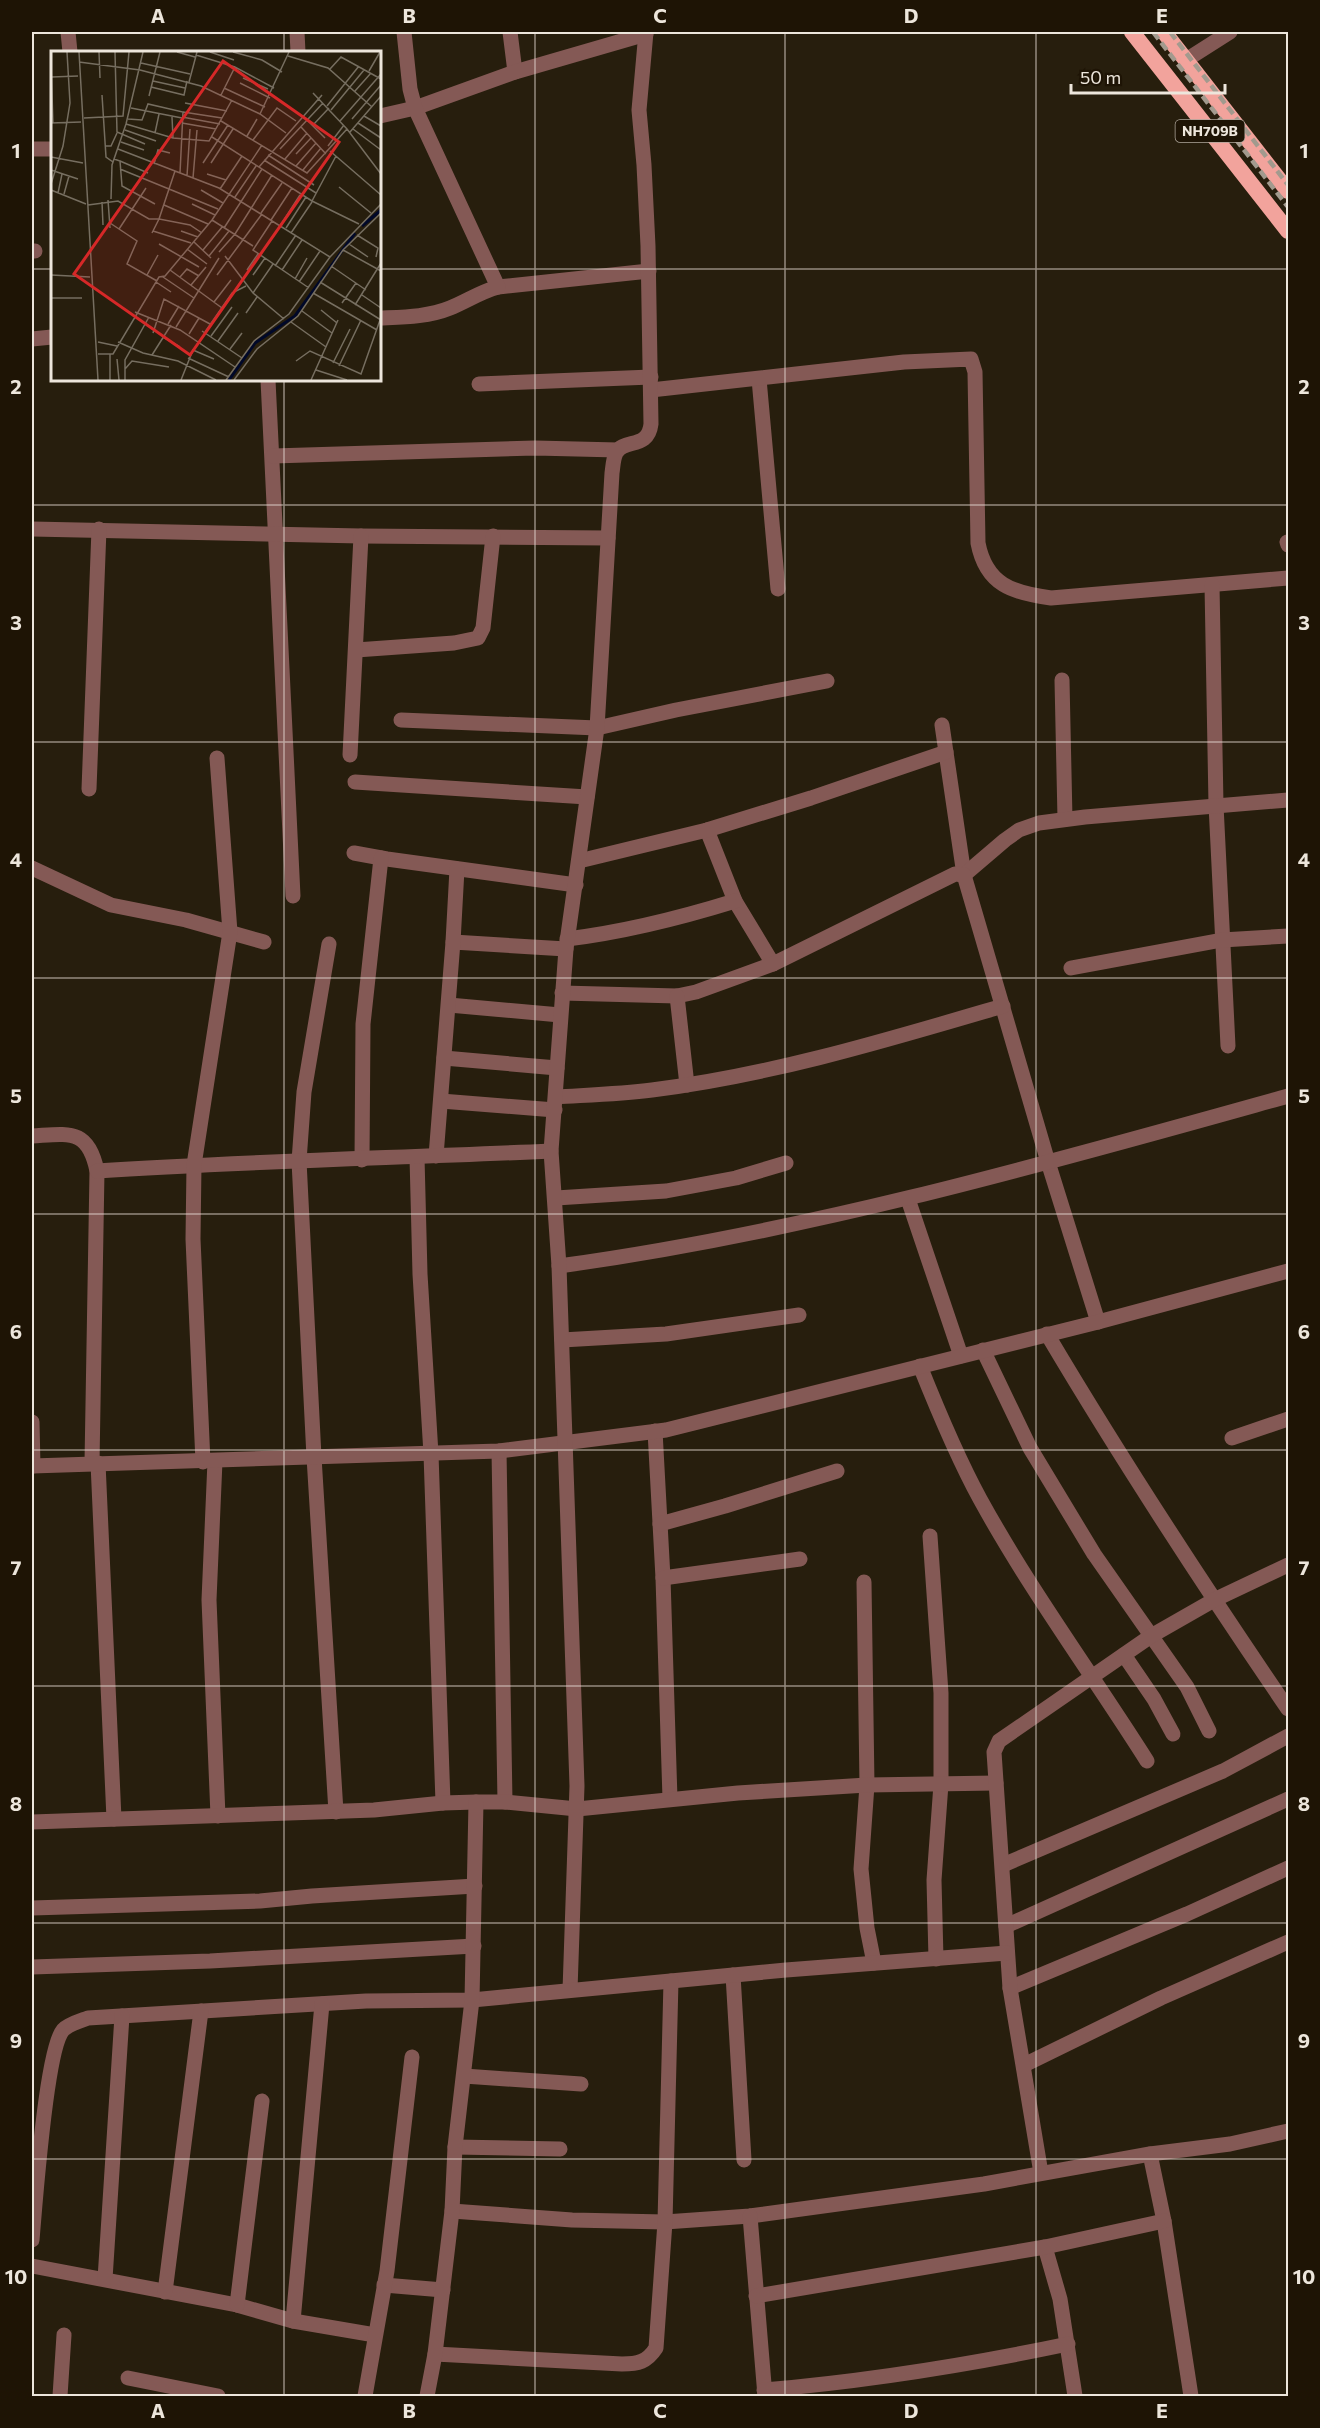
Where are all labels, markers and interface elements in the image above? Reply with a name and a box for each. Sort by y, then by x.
text: A [151,3,165,27]
text: B [402,3,416,27]
text: C [653,3,667,27]
text: D [904,3,918,27]
text: E [1156,3,1168,27]
inset map [51,51,381,381]
scale bar [1071,57,1226,95]
text: 50 m [1080,66,1121,88]
road number: NH709B [1176,120,1244,142]
text: 1 [11,138,21,162]
text: 1 [1299,138,1309,162]
text: 2 [10,374,22,398]
text: 2 [1298,374,1310,398]
text: 3 [10,610,22,634]
text: 3 [1298,610,1310,634]
text: 4 [10,847,22,871]
text: 4 [1298,847,1310,871]
text: 5 [10,1083,22,1107]
text: 5 [1298,1083,1310,1107]
text: 6 [10,1319,22,1343]
text: 6 [1298,1319,1310,1343]
text: 7 [11,1555,22,1579]
text: 7 [1299,1555,1310,1579]
text: 8 [10,1791,22,1815]
text: 8 [1298,1791,1310,1815]
text: 9 [10,2028,22,2052]
text: 9 [1298,2028,1310,2052]
text: 10 [5,2264,27,2288]
text: 10 [1293,2264,1315,2288]
text: A [151,2398,165,2422]
text: B [402,2398,416,2422]
text: C [653,2398,667,2422]
text: D [904,2398,918,2422]
text: E [1156,2398,1168,2422]

